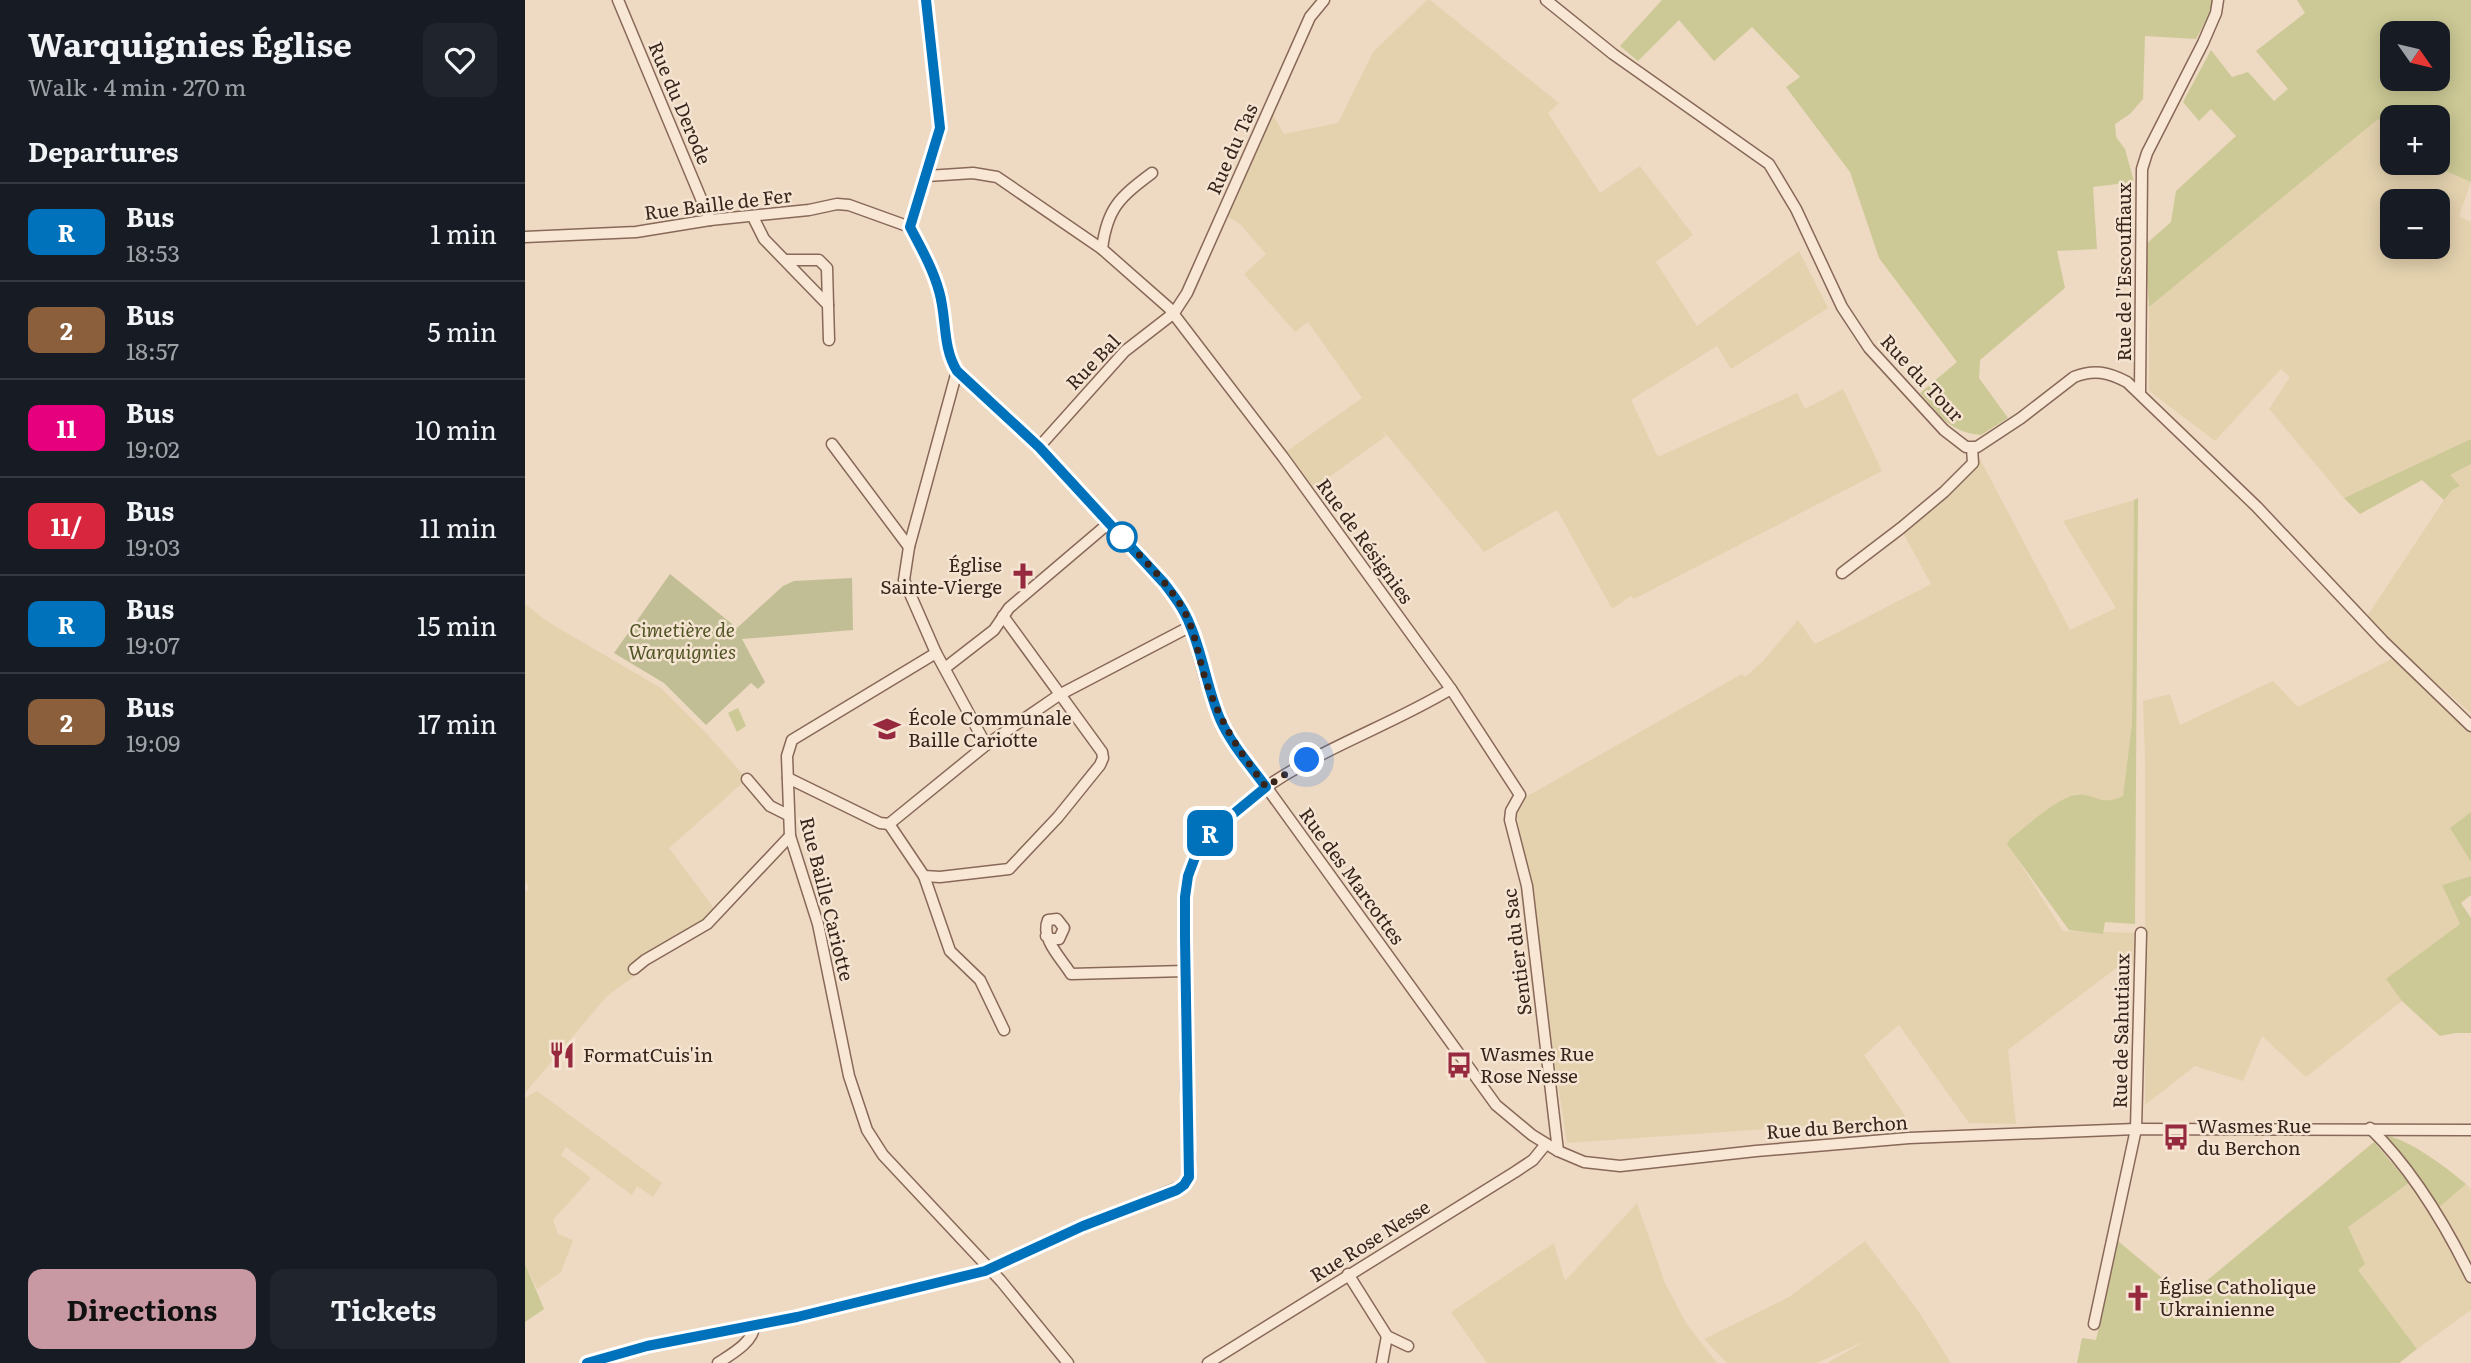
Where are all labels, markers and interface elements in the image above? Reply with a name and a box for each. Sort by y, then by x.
text: Warquignies Église [28,18,352,67]
north arrow [2380,21,2450,91]
map controls [2380,21,2450,259]
button: heart [423,23,497,97]
street label: Rue du Derode [642,37,720,169]
text: Walk · 4 min · 270 m [28,69,246,103]
street label: Rue du Tas [1199,98,1264,199]
button: + [2380,105,2450,175]
text: Departures [28,131,179,170]
street label: Rue Baille de Fer [642,180,793,226]
street label: Rue de l'Escouffiaux [2109,182,2137,362]
button: − [2380,189,2450,259]
text: Bus [126,196,174,235]
text: 1 min [430,213,497,252]
text: R [58,214,75,249]
text: 18:53 [126,235,180,269]
text: Bus [126,294,174,333]
text: 5 min [428,311,497,350]
text: 2 [60,312,73,347]
street label: Rue Bal [1059,327,1126,395]
street label: Rue du Tour [1875,327,1971,427]
text: 18:57 [126,333,179,367]
text: Bus [126,392,174,431]
text: 10 min [415,409,497,448]
text: 11 [57,410,76,445]
text: 19:02 [126,431,180,465]
street label: Rue de Résignies [1311,472,1421,609]
text: Bus [126,490,174,529]
text: 11 min [420,507,497,546]
text: 11/ [51,508,82,543]
unlabelled marker [1107,522,1137,552]
text: 19:03 [126,529,180,563]
place label: Église Sainte-Vierge [880,550,1002,600]
church icon: Église Sainte-Vierge [1008,561,1038,591]
text: Bus [126,588,174,627]
text: 15 min [417,605,497,644]
text: R [58,606,75,641]
park label: Cimetière de Warquignies [628,615,736,665]
text: 19:07 [126,627,180,661]
text: Bus [126,686,174,725]
text: 17 min [418,703,497,742]
place label: École Communale Baille Cariotte [908,703,1072,753]
text: 2 [60,704,73,739]
school or university icon: École Communale Baille Cariotte [872,714,902,744]
text: 19:09 [126,725,180,759]
your location [1289,742,1324,777]
street label: Rue des Marcottes [1294,801,1412,950]
line badge: R [1187,810,1233,856]
street label: Rue Baille Cariotte [794,814,862,984]
text: R [1201,815,1219,850]
street label: Sentier du Sac [1494,887,1538,1017]
street label: Rue de Sahutiaux [2105,953,2135,1109]
place label: Wasmes Rue Rose Nesse [1480,1039,1594,1089]
restaurant icon: FormatCuis'in [547,1040,577,1070]
place label: FormatCuis'in [583,1040,713,1068]
bus stop icon: Wasmes Rue Rose Nesse [1444,1050,1474,1080]
street label: Rue du Berchon [1765,1107,1909,1145]
place label: Wasmes Rue du Berchon [2197,1111,2311,1161]
bus stop icon: Wasmes Rue du Berchon [2161,1122,2191,1152]
street label: Rue Rose Nesse [1304,1192,1435,1288]
button: Directions [28,1269,256,1349]
button: Tickets [270,1269,497,1349]
place label: Église Catholique Ukrainienne [2159,1272,2316,1322]
church icon: Église Catholique Ukrainienne [2123,1283,2153,1313]

